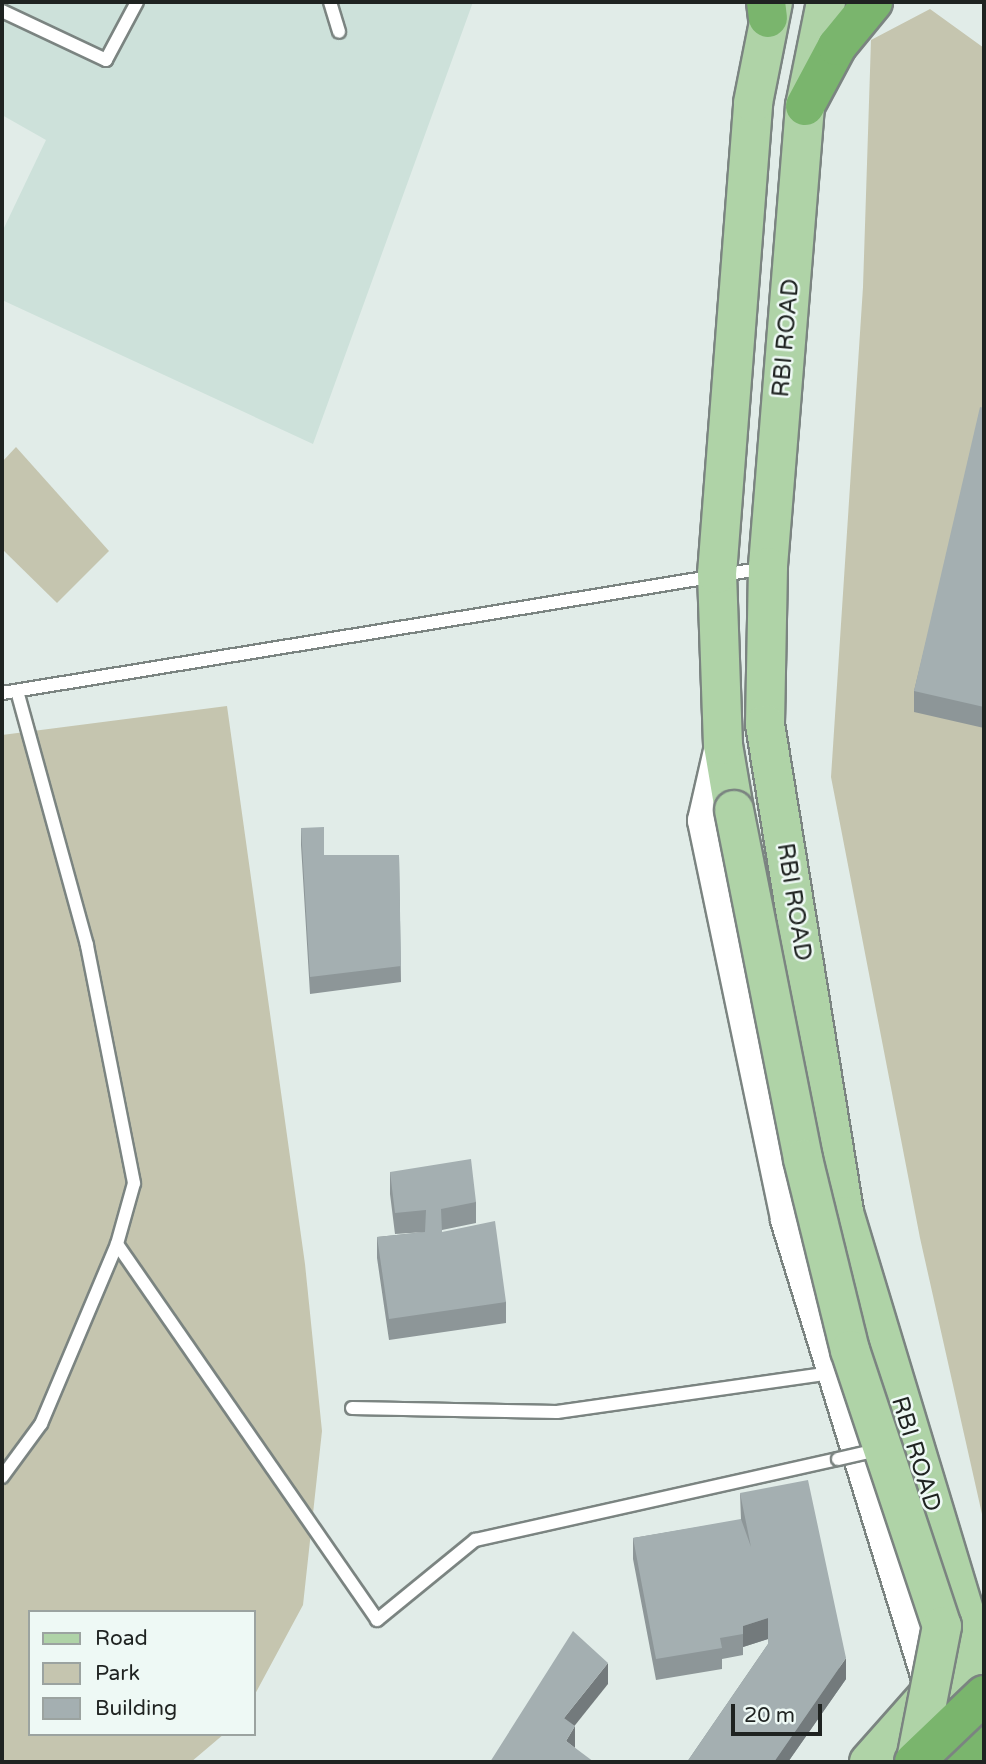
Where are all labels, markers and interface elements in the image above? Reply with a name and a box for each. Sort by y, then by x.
street label: RBI ROAD [766,277,806,399]
street label: RBI ROAD [770,841,818,963]
street label: RBI ROAD [885,1393,947,1515]
legend [28,1610,256,1736]
text: Road [95,1626,148,1651]
text: Park [95,1661,140,1686]
scale bar [734,1690,825,1734]
text: Building [95,1696,177,1721]
text: 20 m [744,1703,795,1728]

